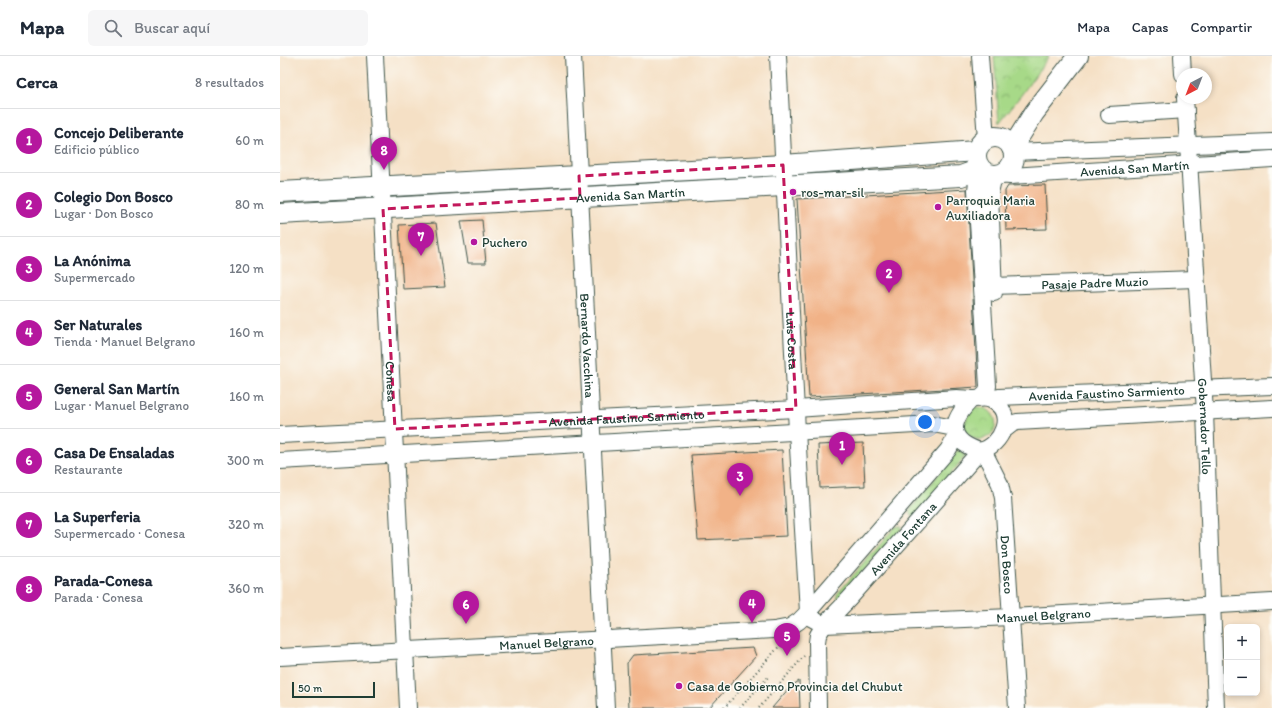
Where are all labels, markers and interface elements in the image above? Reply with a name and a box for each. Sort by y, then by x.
search box [88,10,368,46]
text: Mapa [20,16,64,39]
icon: search [102,17,124,39]
text: Buscar aquí [134,19,210,37]
text: Mapa [1077,19,1110,36]
text: Capas [1132,19,1169,36]
text: Compartir [1191,19,1252,36]
north arrow [1176,68,1212,104]
text: Cerca [16,72,58,92]
text: 8 resultados [195,75,264,90]
text: Concejo Deliberante [54,124,184,142]
text: 1 [26,133,32,148]
text: 60 m [235,133,264,148]
pin: 8 [371,137,397,170]
text: Edificio público [54,142,139,157]
street label: Avenida San Martín [1080,157,1190,179]
street label: Avenida San Martín [576,184,686,205]
place label: ros-mar-sil [801,185,865,200]
marker: ros-mar-sil [788,187,798,197]
text: Colegio Don Bosco [54,188,173,206]
place label: Parroquia Maria Auxiliadora [946,193,1035,223]
text: 2 [26,197,32,212]
text: 80 m [235,197,264,212]
marker: Parroquia Maria Auxiliadora [933,202,943,212]
text: Lugar · Don Bosco [54,206,153,221]
pin: 7 [408,223,434,256]
place label: Puchero [482,235,528,250]
marker: Puchero [469,237,479,247]
text: La Anónima [54,252,131,270]
pin: 2 [876,260,902,293]
text: 3 [25,261,33,276]
text: 120 m [229,261,264,276]
text: Supermercado [54,270,135,285]
street label: Pasaje Padre Muzio [1041,274,1149,292]
street label: Bernardo Vacchina [577,293,597,399]
street label: Luis Costa [783,311,801,370]
text: Ser Naturales [54,316,142,334]
text: 4 [25,325,33,340]
text: 160 m [229,325,264,340]
text: Tienda · Manuel Belgrano [54,334,195,349]
street label: Conesa [382,361,400,403]
street label: Gobernador Tello [1195,378,1214,475]
text: General San Martín [54,380,179,398]
street label: Avenida Faustino Sarmiento [1028,383,1185,404]
text: 5 [26,389,32,404]
text: 160 m [229,389,264,404]
text: Lugar · Manuel Belgrano [54,398,189,413]
street label: Avenida Faustino Sarmiento [548,407,705,429]
your location [915,412,935,432]
pin: 1 [829,432,855,465]
text: Casa De Ensaladas [54,444,175,462]
text: 6 [26,453,32,468]
text: 300 m [227,453,264,468]
text: Restaurante [54,462,123,477]
pin: 3 [727,463,753,496]
street label: Avenida Fontana [867,499,940,578]
text: La Superferia [54,508,141,526]
text: 7 [26,517,32,532]
text: 320 m [228,517,264,532]
text: Supermercado · Conesa [54,526,185,541]
street label: Don Bosco [997,535,1016,595]
text: Parada-Conesa [54,572,152,590]
text: 8 [25,581,33,596]
text: 360 m [228,581,264,596]
text: Parada · Conesa [54,590,143,605]
pin: 4 [739,590,765,623]
pin: 6 [453,591,479,624]
street label: Manuel Belgrano [996,605,1092,626]
pin: 5 [774,623,800,656]
map controls [1224,624,1260,696]
button: + [1224,624,1260,660]
street label: Manuel Belgrano [499,633,595,653]
button: − [1224,660,1260,696]
place label: Casa de Gobierno Provincia del Chubut [687,679,903,694]
scale bar [292,680,375,699]
marker: Casa de Gobierno Provincia del Chubut [674,681,684,691]
text: 50 m [298,682,322,695]

